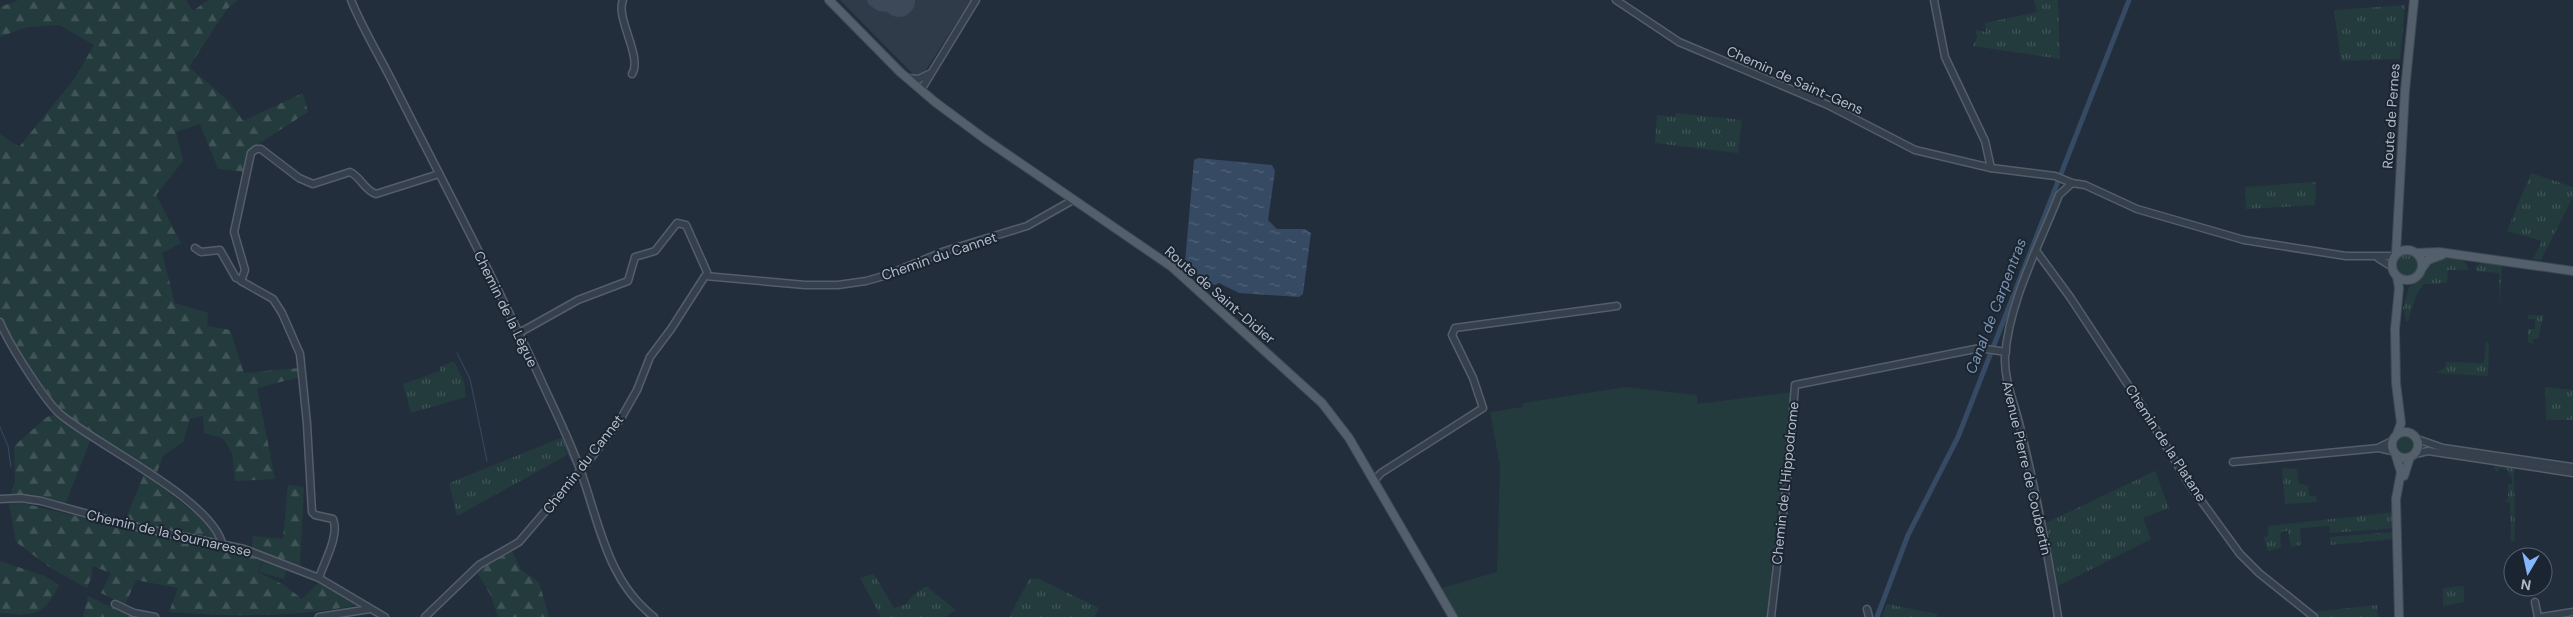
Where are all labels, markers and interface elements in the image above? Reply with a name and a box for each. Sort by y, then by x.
street label: Chemin de Saint-Gens [1724,42,1866,118]
street label: Route de Pernes [2378,63,2404,169]
street label: Chemin du Cannet [879,228,999,284]
water label: Canal de Carpentras [1961,235,2031,377]
street label: Route de Saint-Didier [1161,242,1279,348]
street label: Chemin de la Lègue [470,248,542,370]
street label: Avenue Pierre de Coubertin [1998,379,2056,557]
street label: Chemin de la Platane [2121,381,2211,505]
street label: Chemin de L'Hippodrome [1767,400,1803,565]
street label: Chemin du Cannet [539,411,627,517]
street label: Chemin de la Sournaresse [85,505,253,561]
north arrow [2503,547,2553,597]
text: N [2520,575,2532,595]

